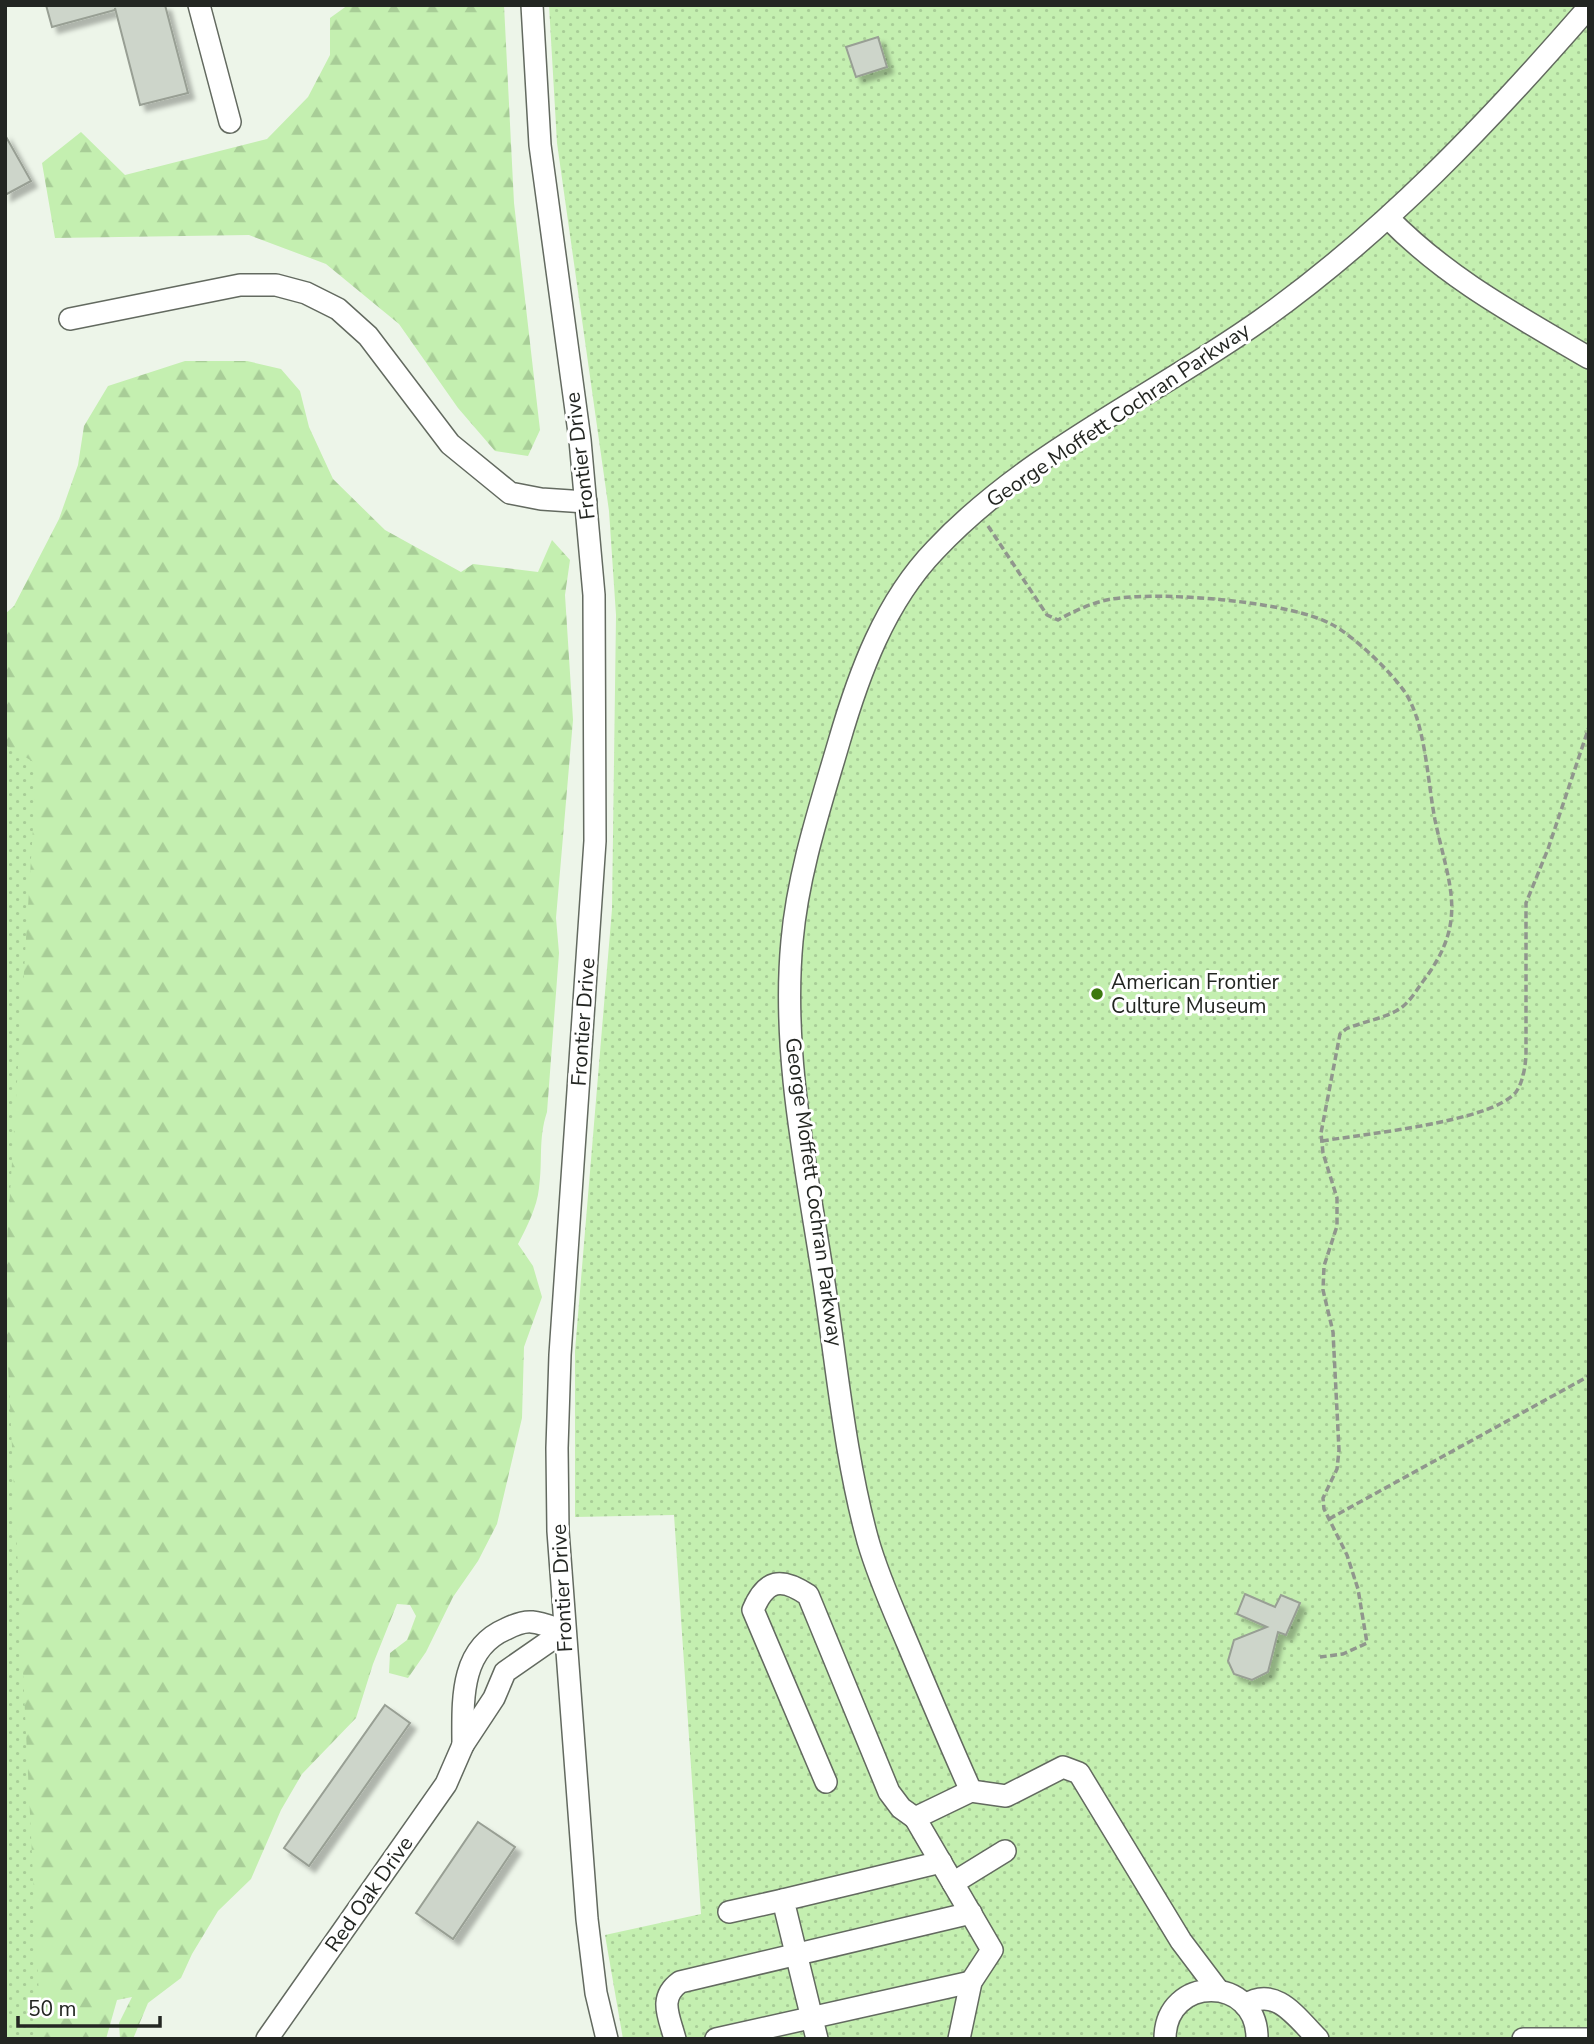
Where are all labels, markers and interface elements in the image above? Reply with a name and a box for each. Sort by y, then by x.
street label: George Moffett Cochran Parkway [981,316,1255,514]
street label: Frontier Drive [558,391,602,521]
street label: Frontier Drive [565,957,601,1087]
place label: American Frontier Culture Museum [1111,968,1280,1020]
marker: American Frontier Culture Museum [1089,986,1105,1002]
street label: George Moffett Cochran Parkway [778,1036,850,1348]
street label: Frontier Drive [545,1523,579,1653]
street label: Red Oak Drive [319,1830,419,1958]
scale bar [18,1984,159,2028]
text: 50 m [28,1995,77,2023]

